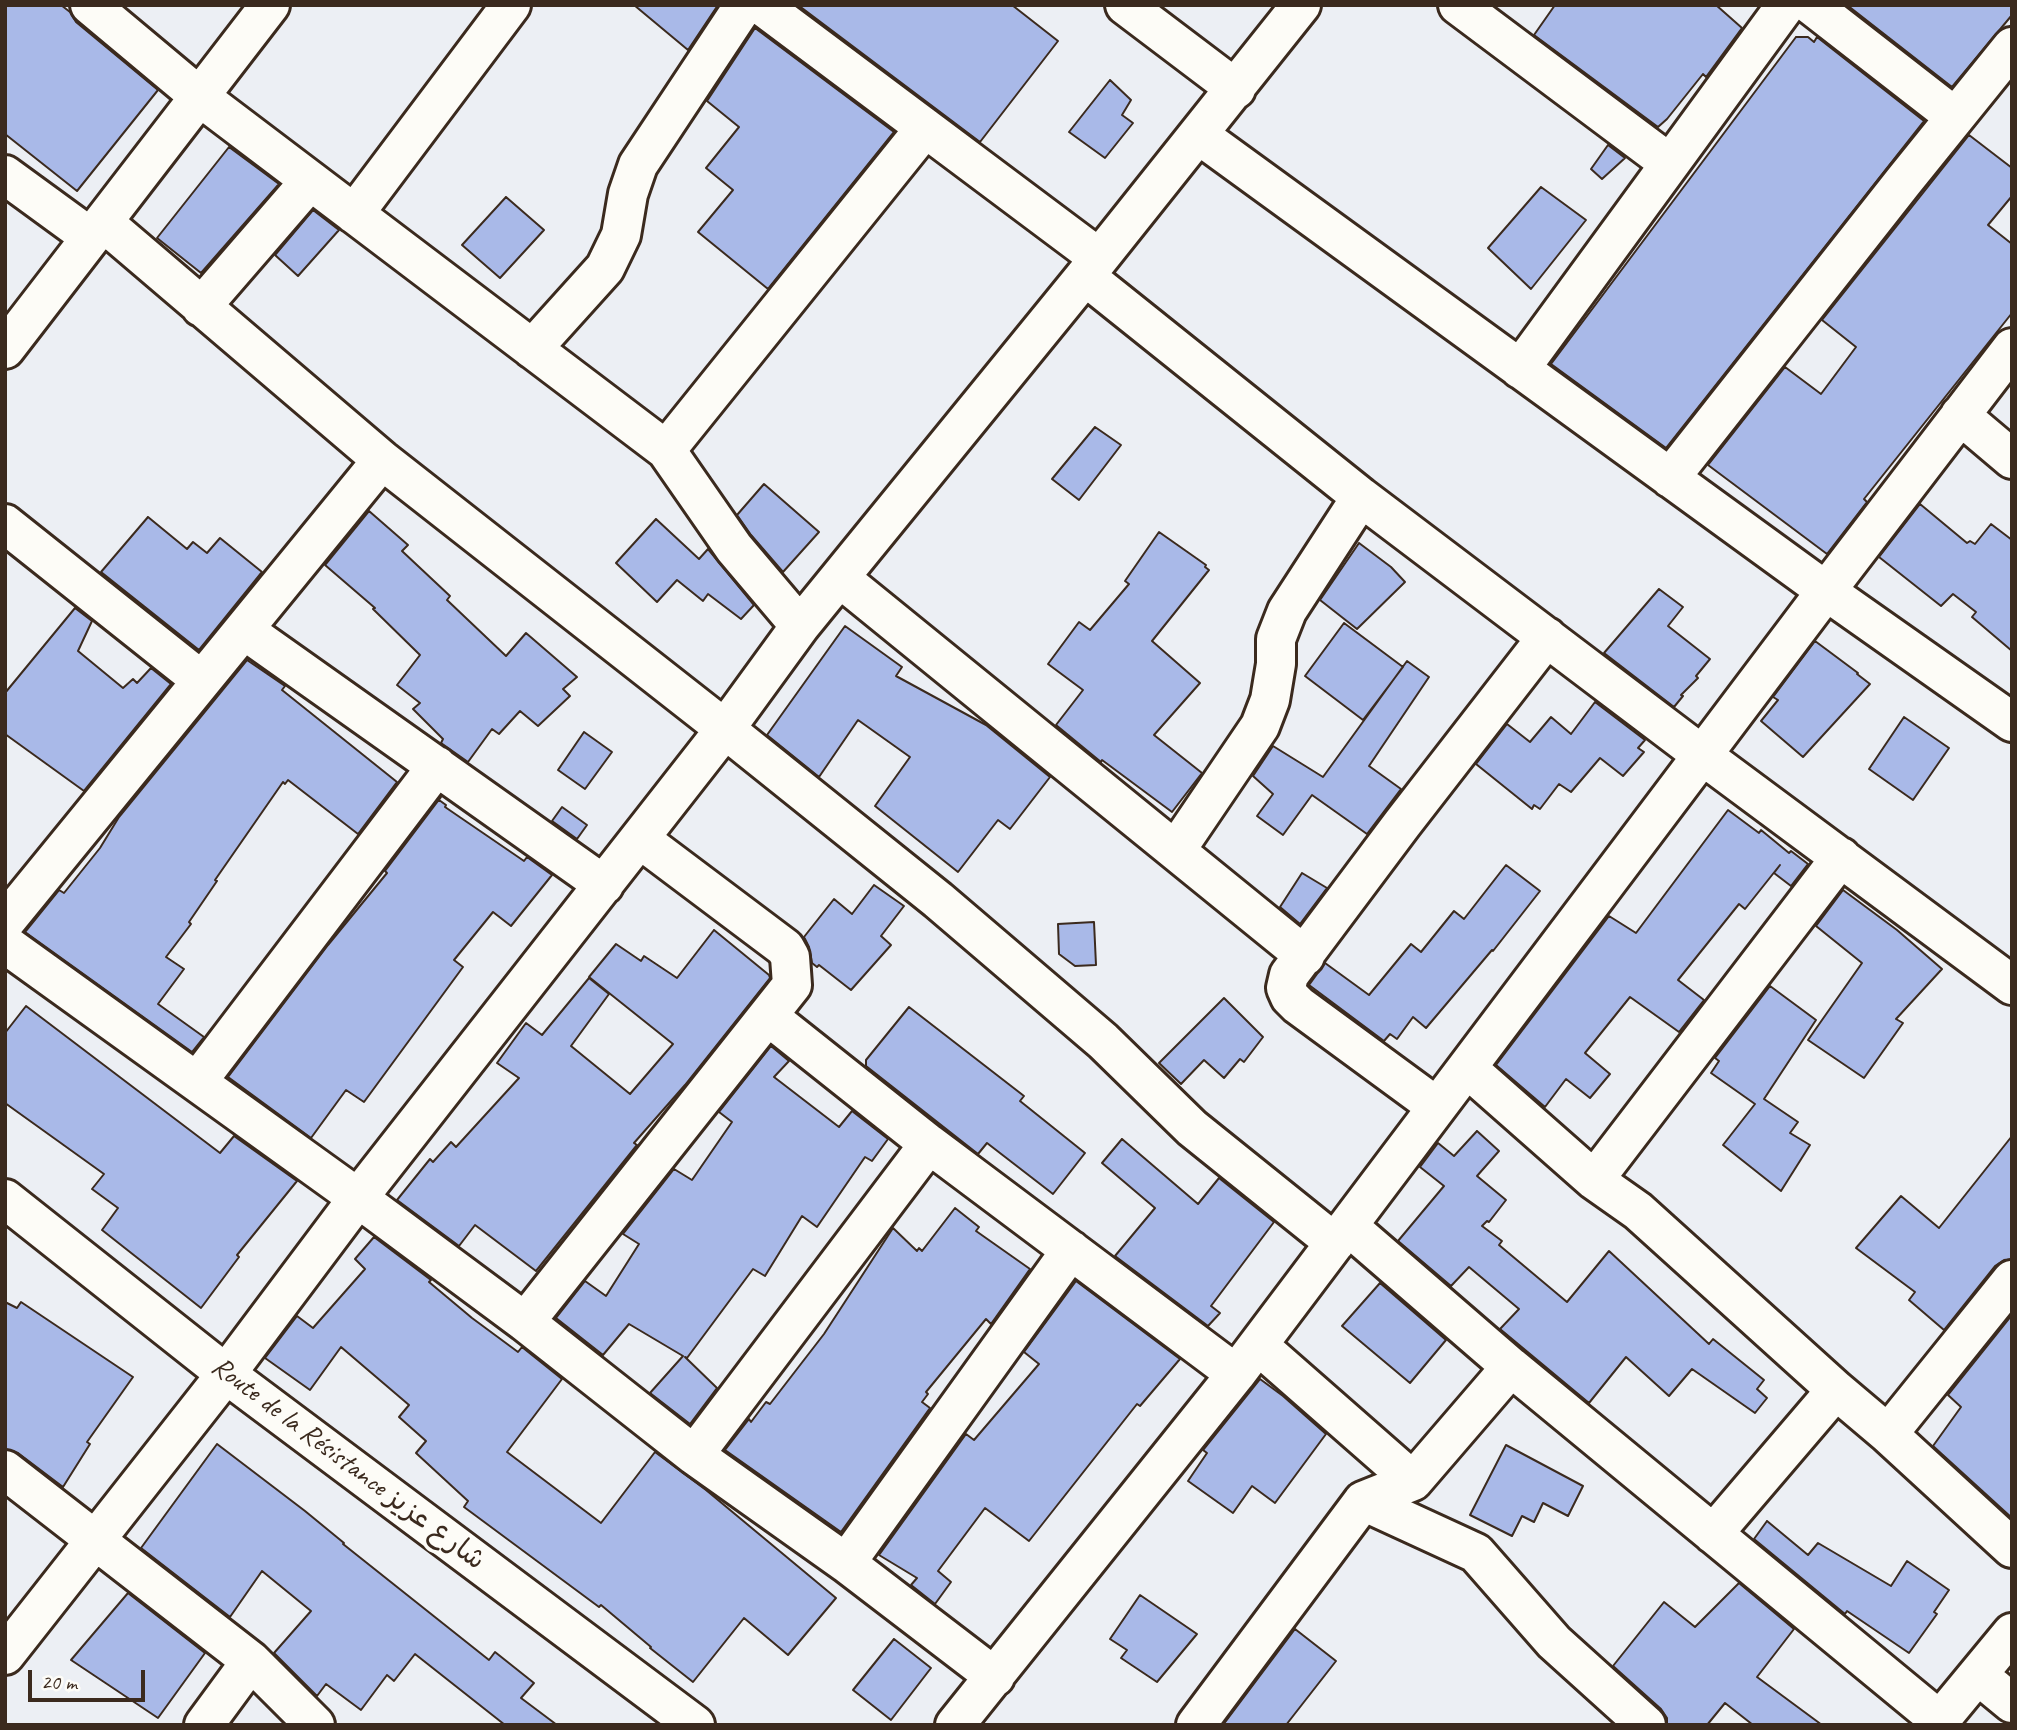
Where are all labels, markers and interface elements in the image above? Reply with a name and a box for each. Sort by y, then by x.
street label: Route de la Résistance شارع عزيز [205,1350,491,1578]
scale bar [32,1656,149,1700]
text: 20 m [41,1669,77,1695]

